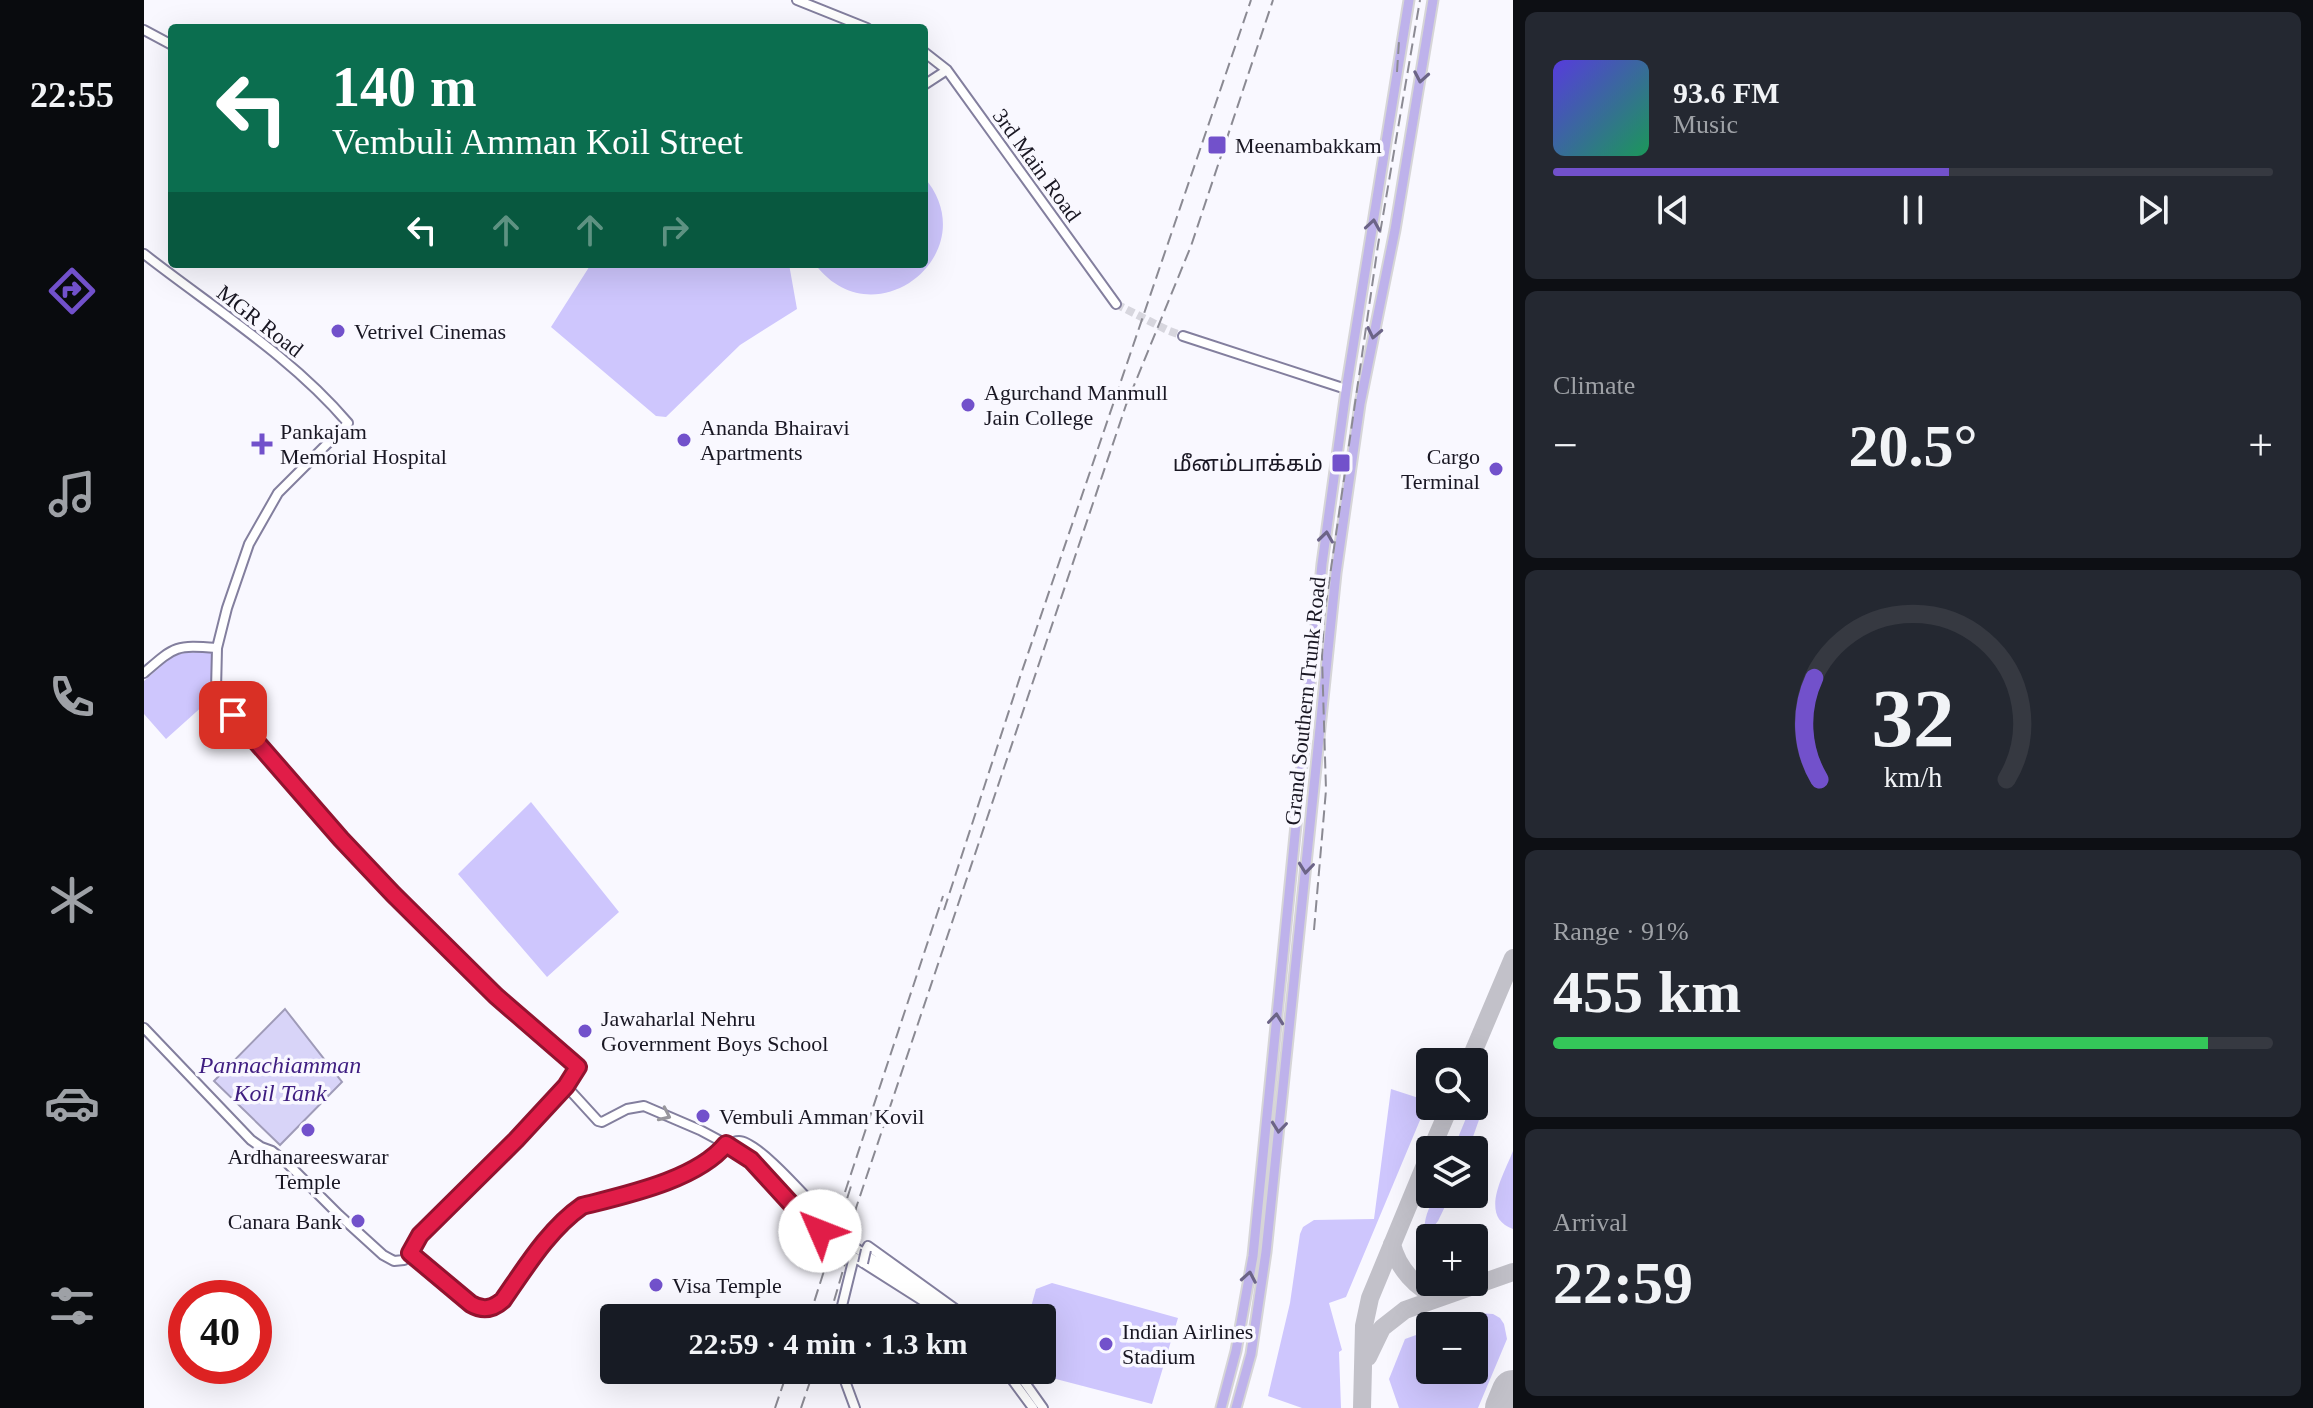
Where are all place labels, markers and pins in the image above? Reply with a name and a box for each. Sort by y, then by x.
place label: Meenambakkam [1235,133,1382,158]
marker: Meenambakkam [1206,134,1228,156]
place label: Vetrivel Cinemas [354,319,506,344]
marker: Vetrivel Cinemas [329,322,347,340]
place label: Agurchand Manmull Jain College [984,380,1168,430]
marker: Agurchand Manmull Jain College [959,396,977,414]
place label: Ananda Bhairavi Apartments [700,415,850,465]
place label: Pankajam Memorial Hospital [280,419,447,469]
marker: Ananda Bhairavi Apartments [675,431,693,449]
marker: Pankajam Memorial Hospital [251,433,273,455]
place label: Cargo Terminal [1401,444,1480,494]
place label: மீனம்பாக்கம் [1173,451,1323,476]
marker: மீனம்பாக்கம் [1330,452,1352,474]
marker: Cargo Terminal [1487,460,1505,478]
pin [199,681,267,749]
place label: Jawaharlal Nehru Government Boys School [601,1006,828,1056]
marker: Jawaharlal Nehru Government Boys School [576,1022,594,1040]
place label: Vembuli Amman Kovil [719,1104,924,1129]
marker: Vembuli Amman Kovil [694,1107,712,1125]
marker: Ardhanareeswarar Temple [299,1121,317,1139]
place label: Ardhanareeswarar Temple [227,1144,389,1194]
place label: Canara Bank [228,1209,342,1234]
marker: Canara Bank [349,1212,367,1230]
place label: Visa Temple [672,1273,782,1298]
marker: Visa Temple [647,1276,665,1294]
place label: Indian Airlines Stadium [1122,1319,1253,1369]
marker: Indian Airlines Stadium [1097,1335,1115,1353]

